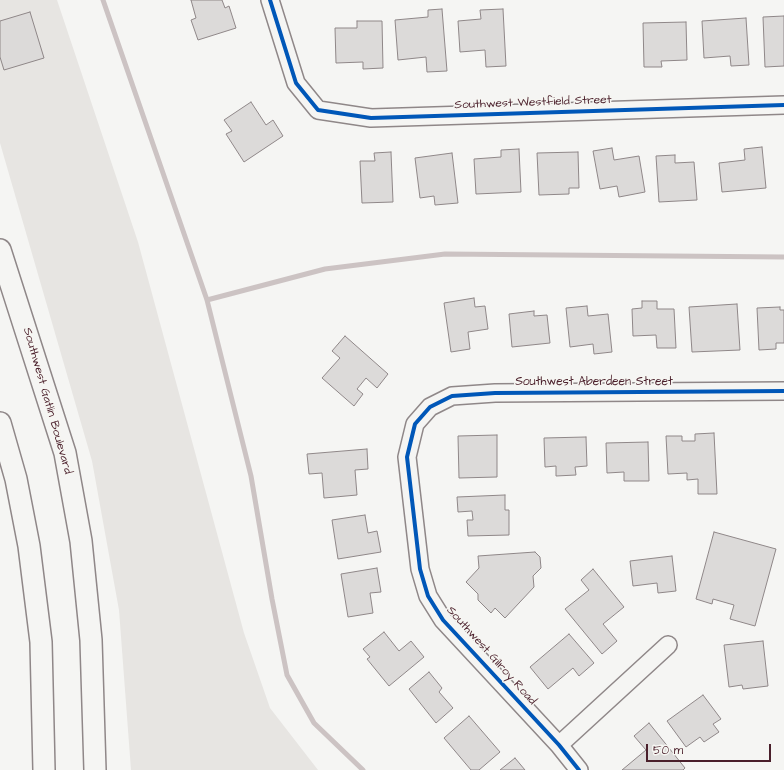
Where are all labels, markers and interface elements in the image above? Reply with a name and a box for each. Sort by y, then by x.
street label: Southwest Westfield Street [454,93,612,113]
street label: Southwest Gatlin Boulevard [19,326,75,476]
street label: Southwest Aberdeen Street [515,375,673,389]
street label: Southwest Gilroy Road [443,604,539,708]
scale bar [648,736,773,762]
text: 50 m [653,742,683,759]

